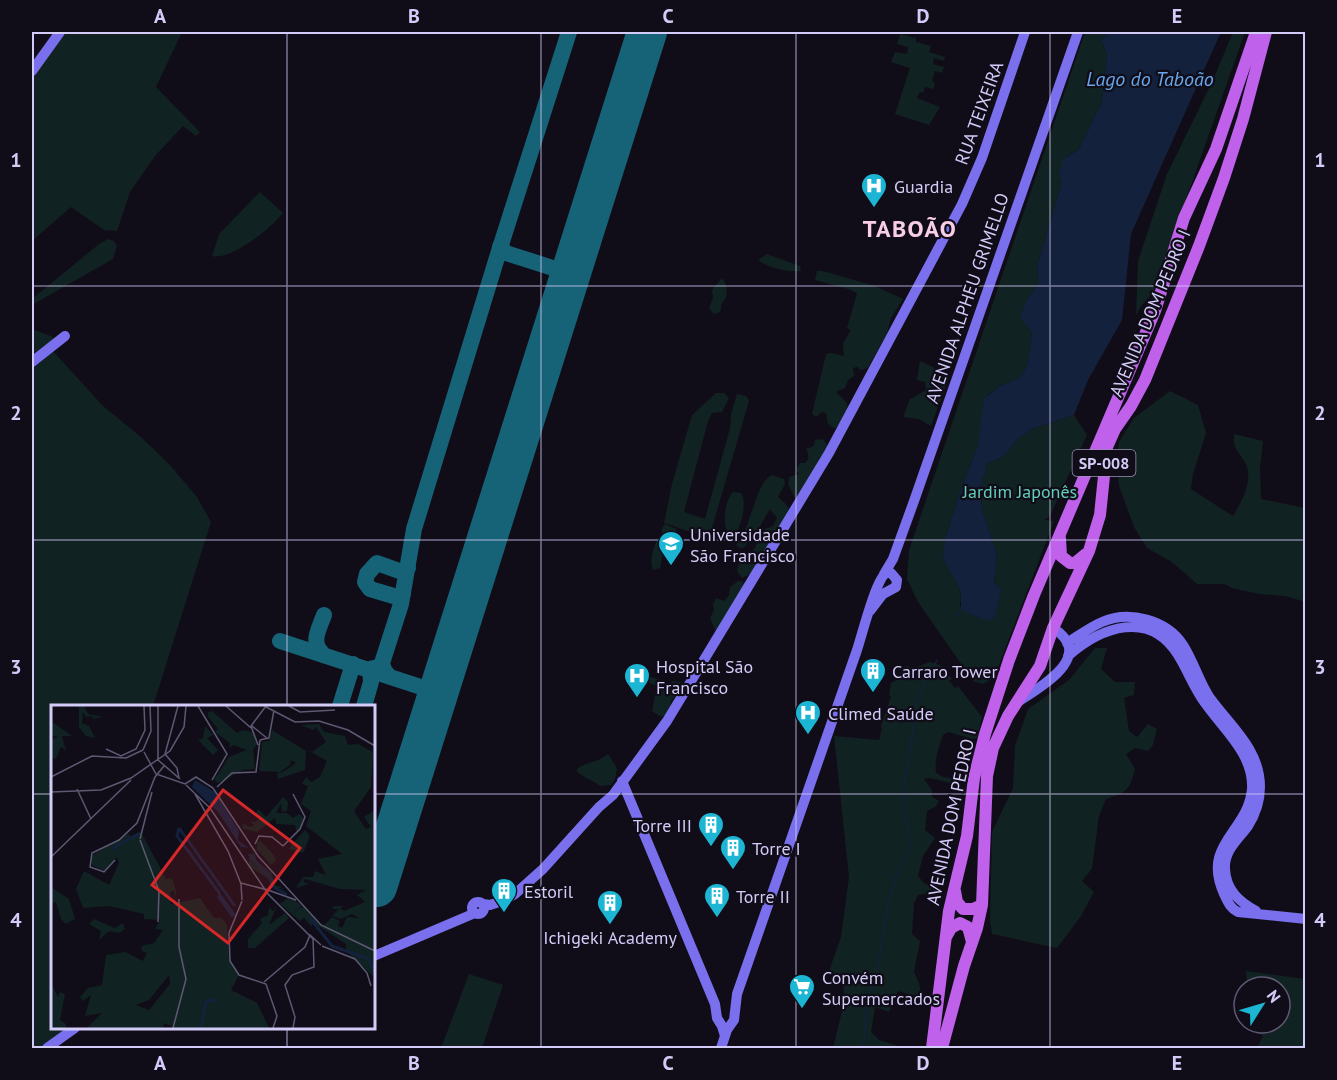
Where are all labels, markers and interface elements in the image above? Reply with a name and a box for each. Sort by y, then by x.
text: A [154,3,167,29]
text: B [408,3,420,29]
text: C [662,3,674,29]
text: D [917,3,930,29]
text: E [1172,3,1182,29]
street label: RUA TEIXEIRA [950,58,1008,168]
water label: Lago do Taboão [1086,66,1214,92]
text: 1 [10,147,22,173]
text: 1 [1314,147,1326,173]
hospital icon: Guardia [859,171,889,209]
place label: Guardia [894,175,953,198]
street label: AVENIDA ALPHEU GRIMELLO [920,190,1014,406]
district label: TABOÃO [863,213,957,244]
street label: AVENIDA DOM PEDRO I [1104,226,1196,400]
text: 2 [10,400,22,426]
text: 2 [1314,400,1326,426]
road number: SP-008 [1072,450,1136,476]
park label: Jardim Japonês [962,480,1077,503]
place label: Universidade São Francisco [690,523,795,567]
school or university icon: Universidade São Francisco [656,529,686,567]
text: 3 [10,654,22,680]
text: 3 [1314,654,1326,680]
place label: Hospital São Francisco [656,655,753,699]
building icon: Carraro Tower [858,656,888,694]
place label: Carraro Tower [892,660,998,683]
hospital icon: Hospital São Francisco [622,661,652,699]
hospital icon: Climed Saúde [793,698,823,736]
place label: Climed Saúde [828,702,934,725]
inset map [51,705,375,1029]
street label: AVENIDA DOM PEDRO I [921,727,981,907]
building icon: Torre III [696,810,726,848]
place label: Torre III [633,814,692,837]
building icon: Torre I [718,833,748,871]
place label: Torre I [752,837,801,860]
building icon: Estoril [489,876,519,914]
place label: Estoril [524,880,574,903]
building icon: Torre II [702,881,732,919]
place label: Torre II [736,885,790,908]
building icon: Ichigeki Academy [595,888,625,926]
text: 4 [10,907,22,933]
text: 4 [1314,907,1326,933]
place label: Ichigeki Academy [543,926,677,949]
place label: Convém Supermercados [822,966,940,1010]
supermarket icon: Convém Supermercados [787,972,817,1010]
north arrow [1232,975,1292,1035]
text: N [1263,986,1285,1006]
text: A [154,1050,167,1076]
text: B [408,1050,420,1076]
text: C [662,1050,674,1076]
text: D [917,1050,930,1076]
text: E [1172,1050,1182,1076]

